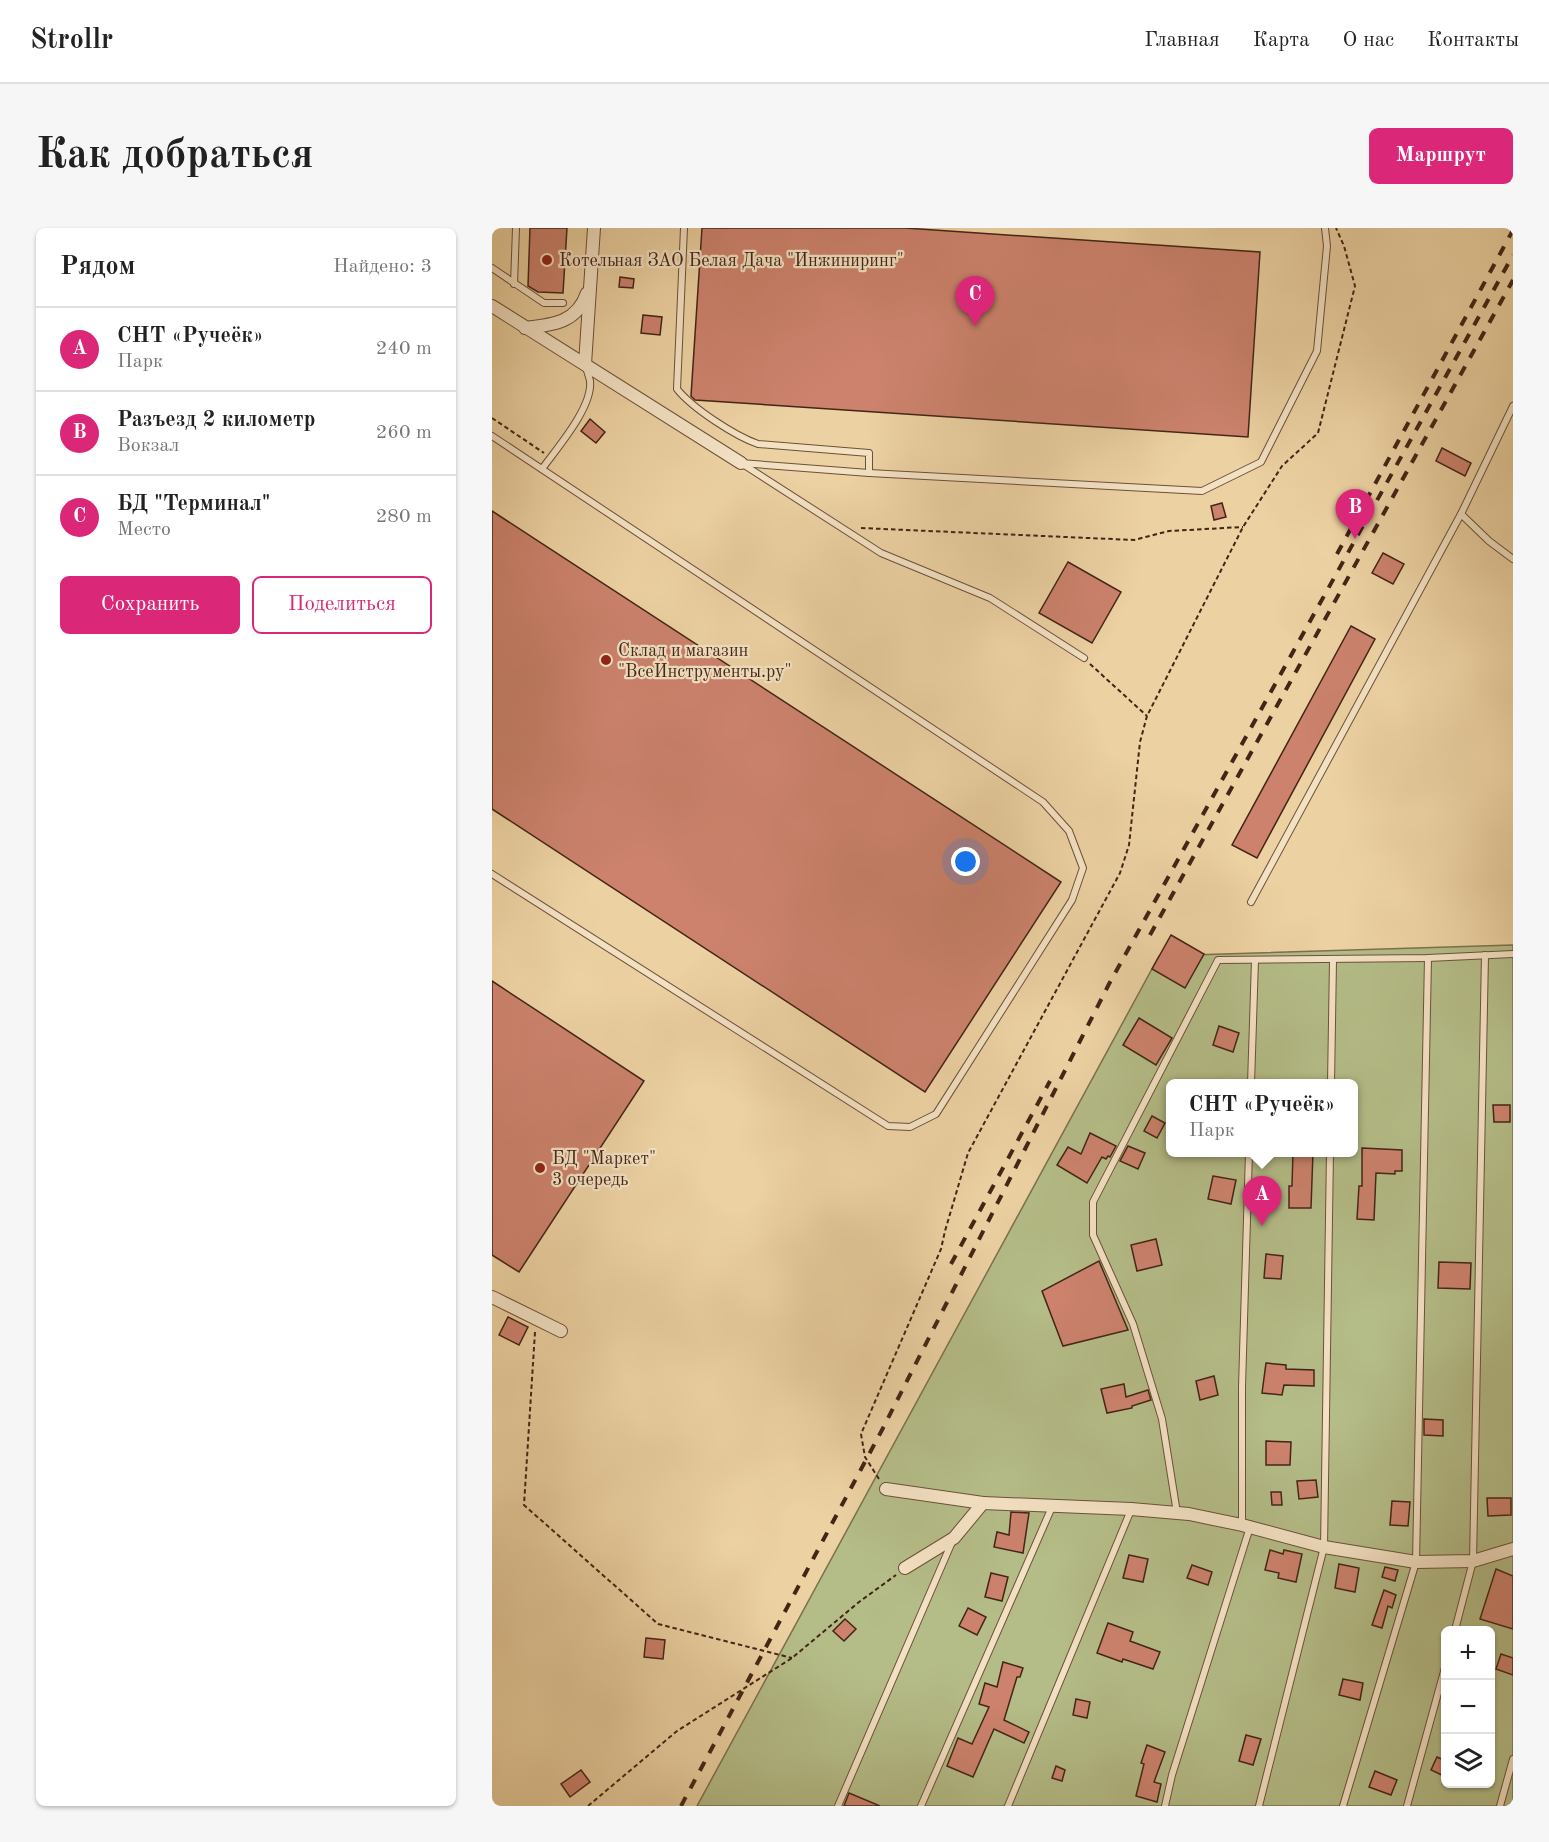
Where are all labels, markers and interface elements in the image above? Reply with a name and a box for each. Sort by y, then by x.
text: Strollr [30,27,113,55]
text: Главная [1144,30,1220,51]
text: Карта [1253,30,1310,51]
text: О нас [1343,30,1394,51]
text: Контакты [1427,30,1519,51]
button: Маршрут [1369,128,1513,184]
text: Как добраться [36,135,313,177]
place label: Котельная ЗАО Белая Дача "Инжиниринг" [559,252,904,270]
marker: Котельная ЗАО Белая Дача "Инжиниринг" [540,253,554,267]
text: Рядом [60,254,135,280]
text: Найдено: 3 [333,257,432,277]
pin: C [956,276,994,326]
text: СНТ «Ручеёк» [117,325,263,347]
text: A [72,339,87,359]
text: 240 m [376,339,432,359]
text: Парк [117,352,163,372]
text: Разъезд 2 километр [117,409,316,431]
text: B [72,423,87,443]
text: 260 m [376,423,432,443]
text: Вокзал [117,436,179,456]
pin: B [1336,490,1374,539]
text: БД "Терминал" [117,493,270,515]
text: C [73,507,86,527]
text: 280 m [376,507,432,527]
text: Место [117,520,171,540]
button: Сохранить [60,576,240,634]
button: Поделиться [252,576,432,634]
place label: Склад и магазин "ВсеИнструменты.ру" [618,642,792,681]
marker: Склад и магазин "ВсеИнструменты.ру" [599,653,613,667]
your location [951,847,980,876]
popup [1166,1079,1358,1157]
text: СНТ «Ручеёк» [1189,1094,1335,1116]
text: Парк [1189,1121,1235,1141]
place label: БД "Маркет" 3 очередь [552,1150,656,1189]
marker: БД "Маркет" 3 очередь [533,1161,547,1175]
pin: A [1242,1176,1282,1226]
map controls [1441,1626,1495,1788]
button: + [1441,1626,1495,1680]
button: − [1441,1680,1495,1734]
button: layers [1441,1734,1495,1788]

